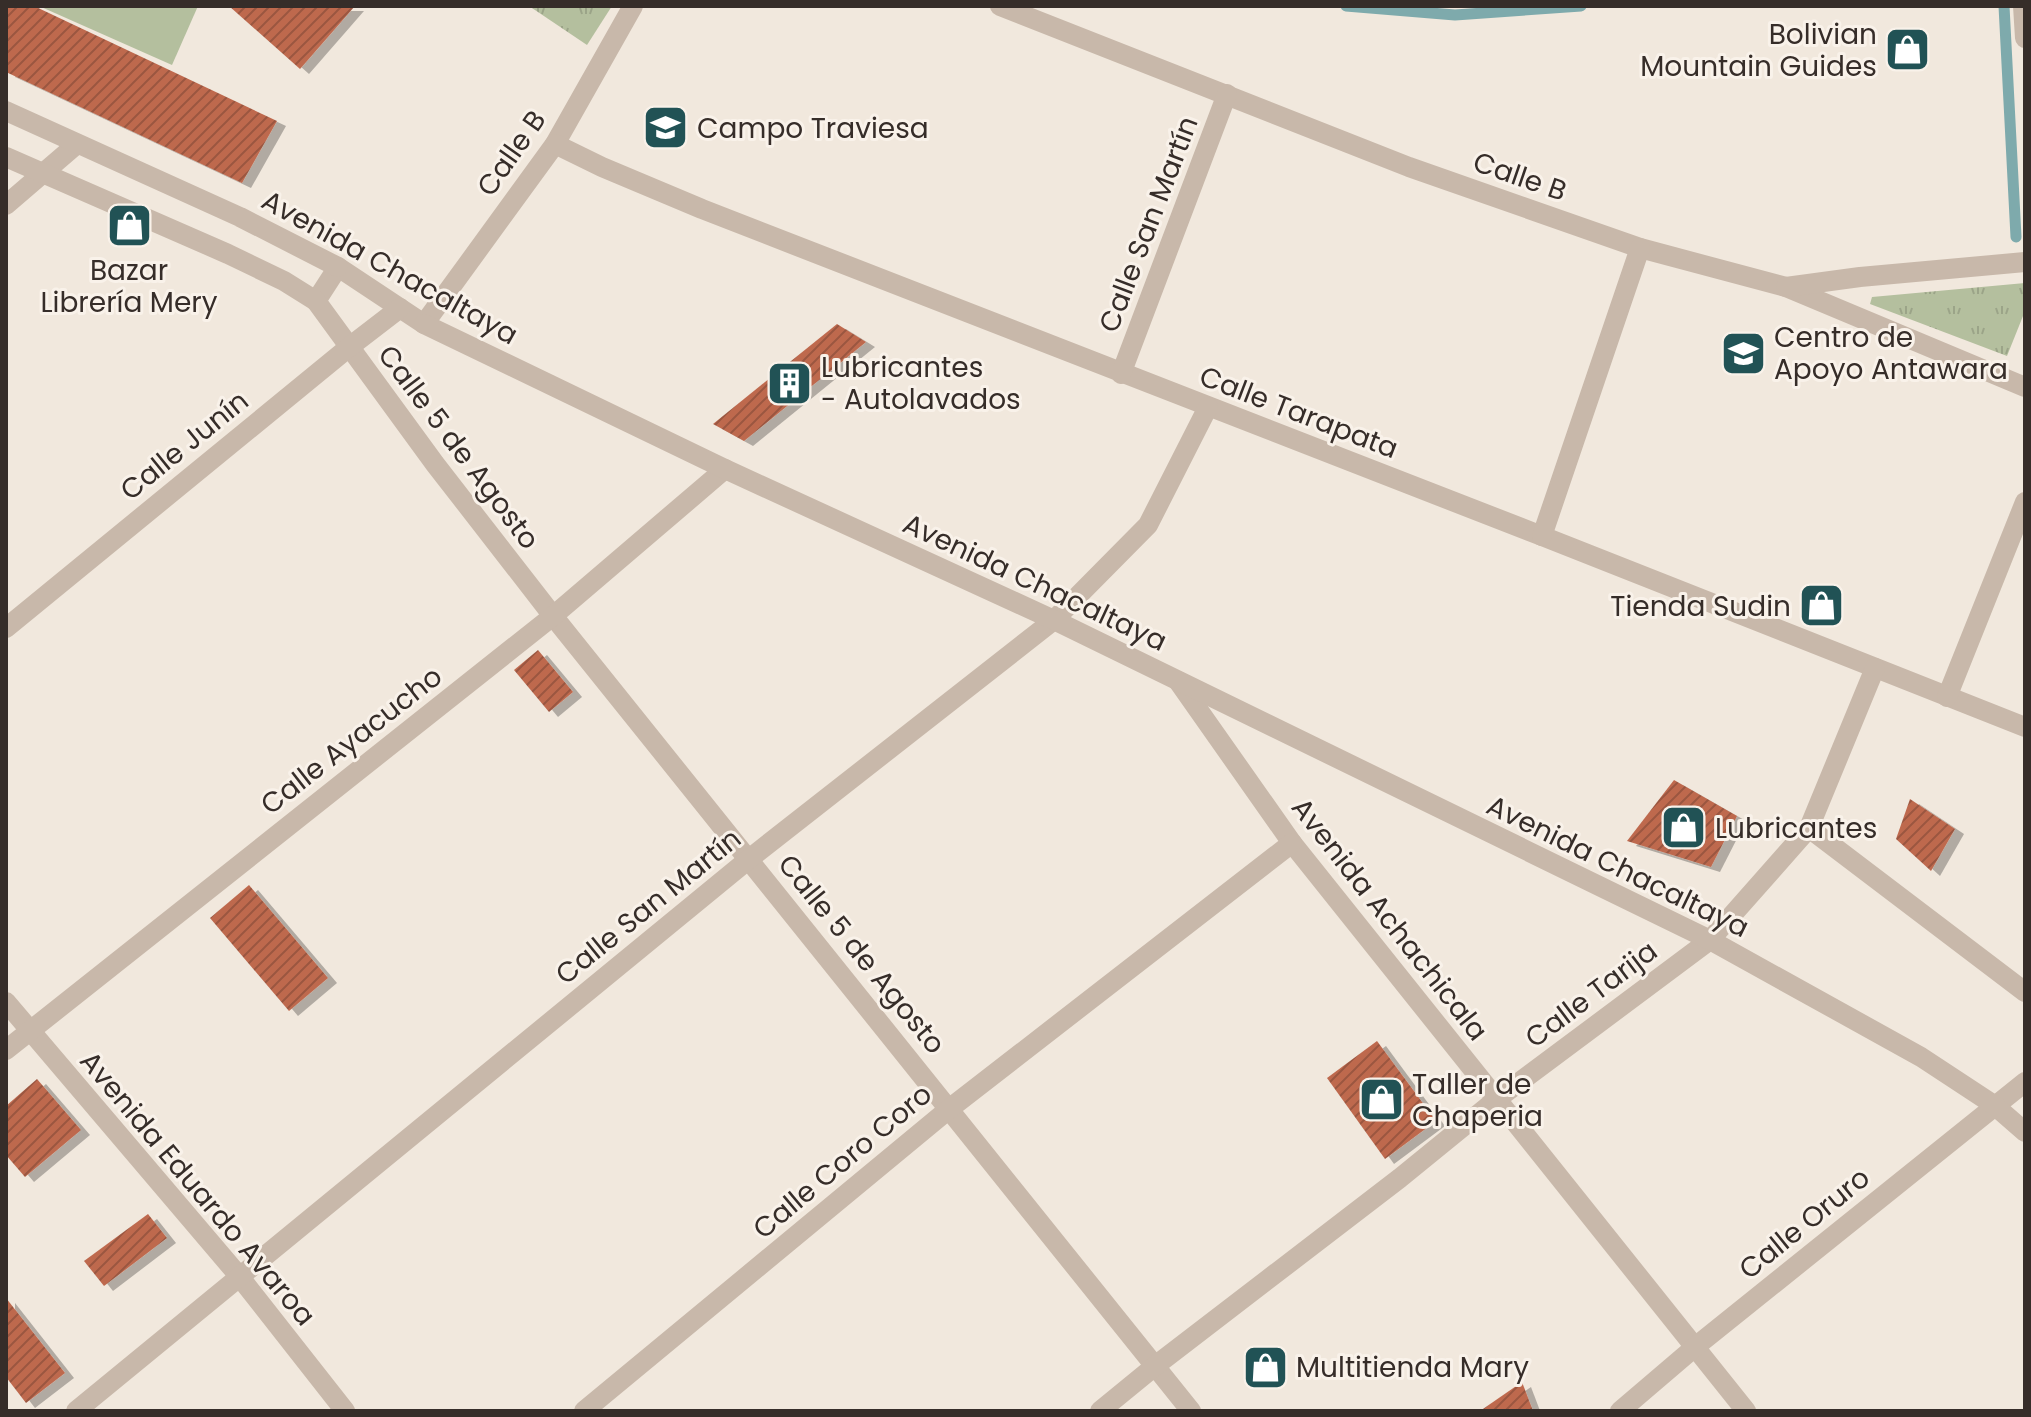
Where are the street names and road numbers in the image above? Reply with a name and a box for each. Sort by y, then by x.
street label: Calle B [468,103,555,204]
street label: Calle San Martín [1089,111,1208,338]
street label: Calle B [1468,142,1572,211]
street label: Avenida Chacaltaya [255,181,525,354]
street label: Calle 5 de Agosto [369,337,548,557]
street label: Calle Tarapata [1194,357,1404,468]
street label: Calle Junín [112,382,257,509]
street label: Avenida Chacaltaya [896,504,1173,661]
street label: Calle Ayacucho [252,657,450,824]
street label: Avenida Chacaltaya [1480,786,1755,947]
street label: Avenida Achachicala [1282,790,1497,1049]
street label: Calle San Martín [547,819,749,993]
street label: Calle 5 de Agosto [769,846,954,1062]
street label: Calle Tarija [1517,932,1666,1057]
street label: Avenida Eduardo Avaroa [71,1043,324,1334]
street label: Calle Coro Coro [745,1075,940,1248]
street label: Calle Oruro [1731,1159,1878,1288]

